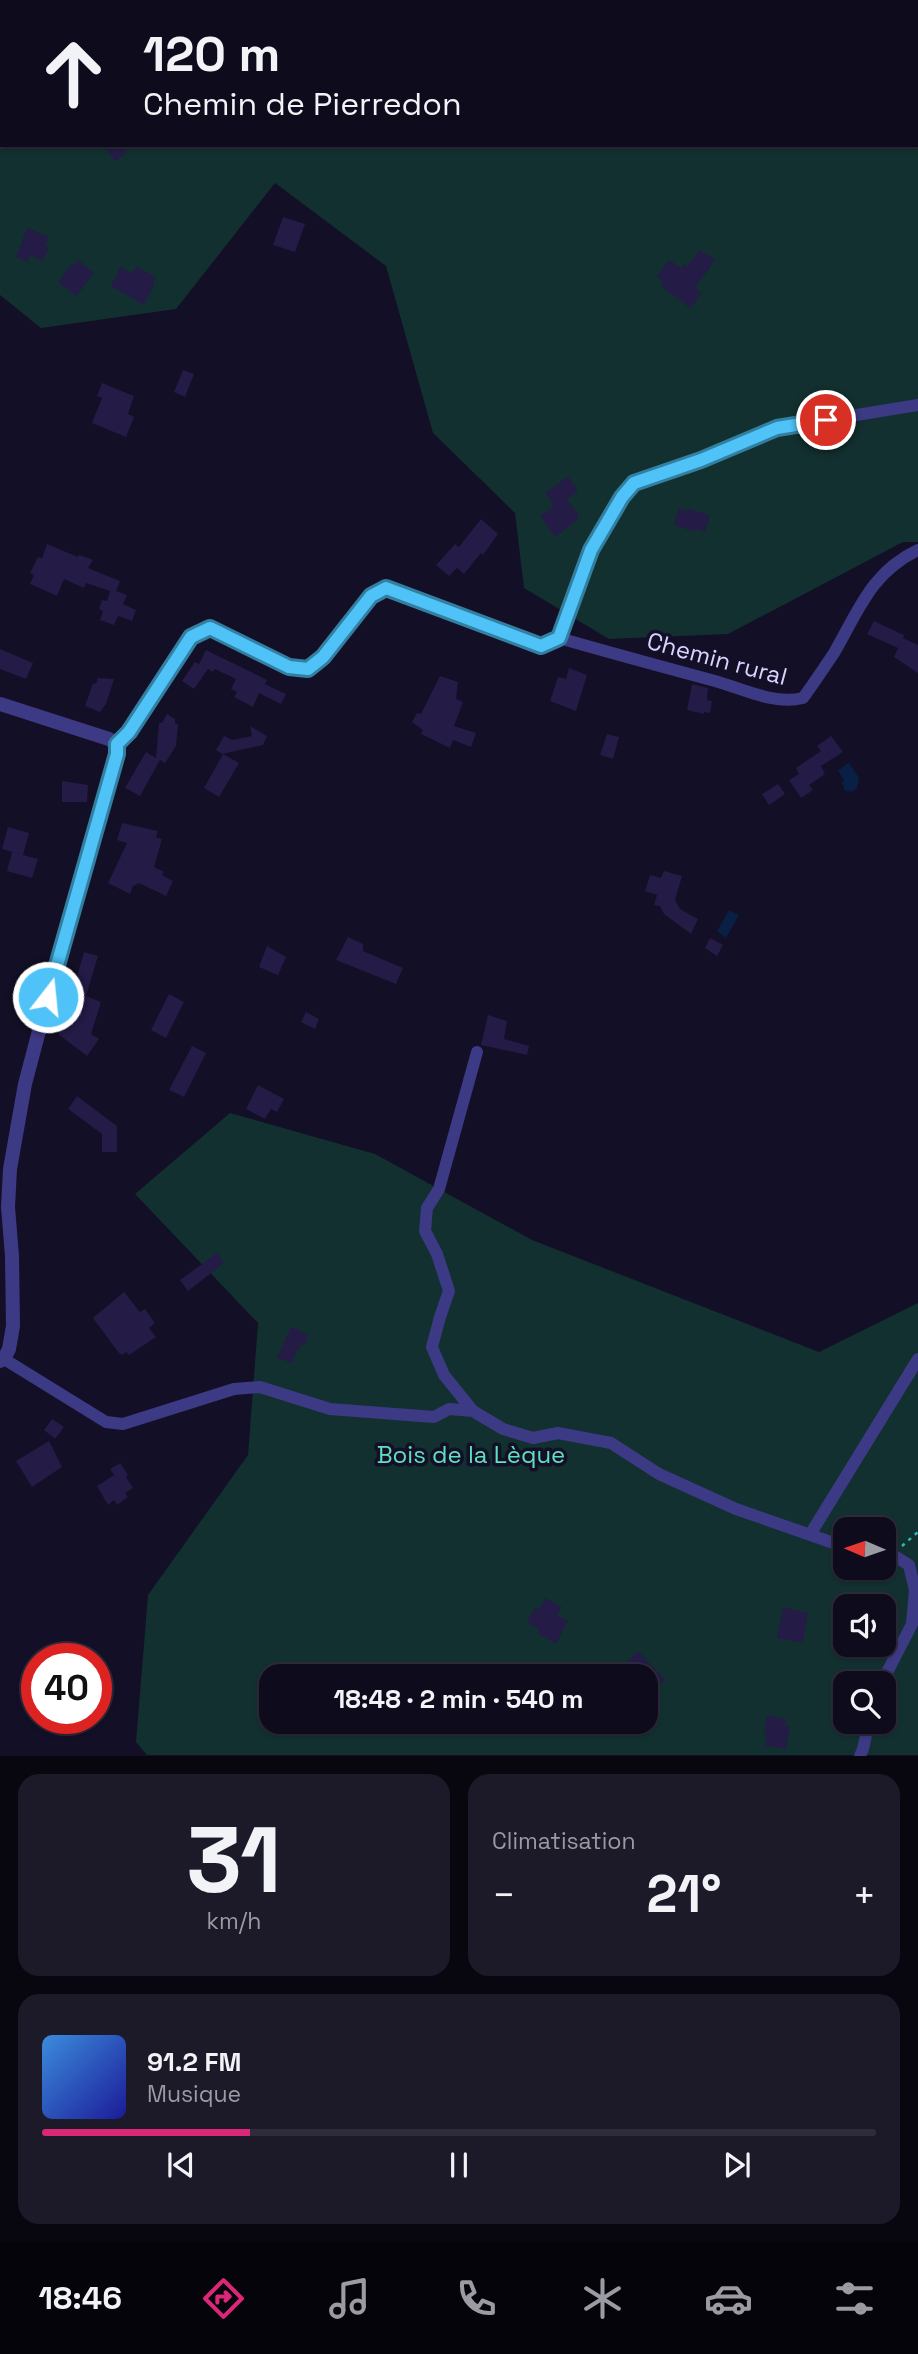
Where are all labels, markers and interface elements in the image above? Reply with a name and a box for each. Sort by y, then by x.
text: 120 m [143,23,280,85]
icon: ahead [28,28,119,119]
text: Chemin de Pierredon [143,84,462,124]
pin [796,390,856,450]
icon: arrive [807,401,845,439]
street label: Chemin rural [644,625,791,692]
position arrow [11,960,85,1034]
park label: Bois de la Lèque [377,1439,565,1470]
north arrow [833,1517,896,1580]
map controls [833,1517,896,1734]
button: sound [833,1594,896,1657]
speed limit sign: 40 [21,1643,112,1734]
button: search [833,1671,896,1734]
text: 18:48 · 2 min · 540 m [334,1682,583,1716]
text: 31 [187,1802,281,1919]
text: Climatisation [492,1826,636,1856]
text: 21° [647,1861,721,1927]
text: − [492,1871,516,1919]
text: + [852,1871,876,1919]
text: km/h [207,1906,261,1936]
text: 91.2 FM [147,2045,241,2079]
text: Musique [147,2079,241,2109]
icon: previous [162,2146,200,2184]
icon: pause [440,2146,478,2184]
icon: next [718,2146,756,2184]
icon: directions [199,2274,248,2323]
icon: music [325,2274,374,2323]
icon: phone [452,2274,501,2323]
icon: climate [578,2274,627,2323]
icon: car [704,2274,753,2323]
icon: filters [830,2274,879,2323]
text: 18:46 [39,2278,122,2318]

